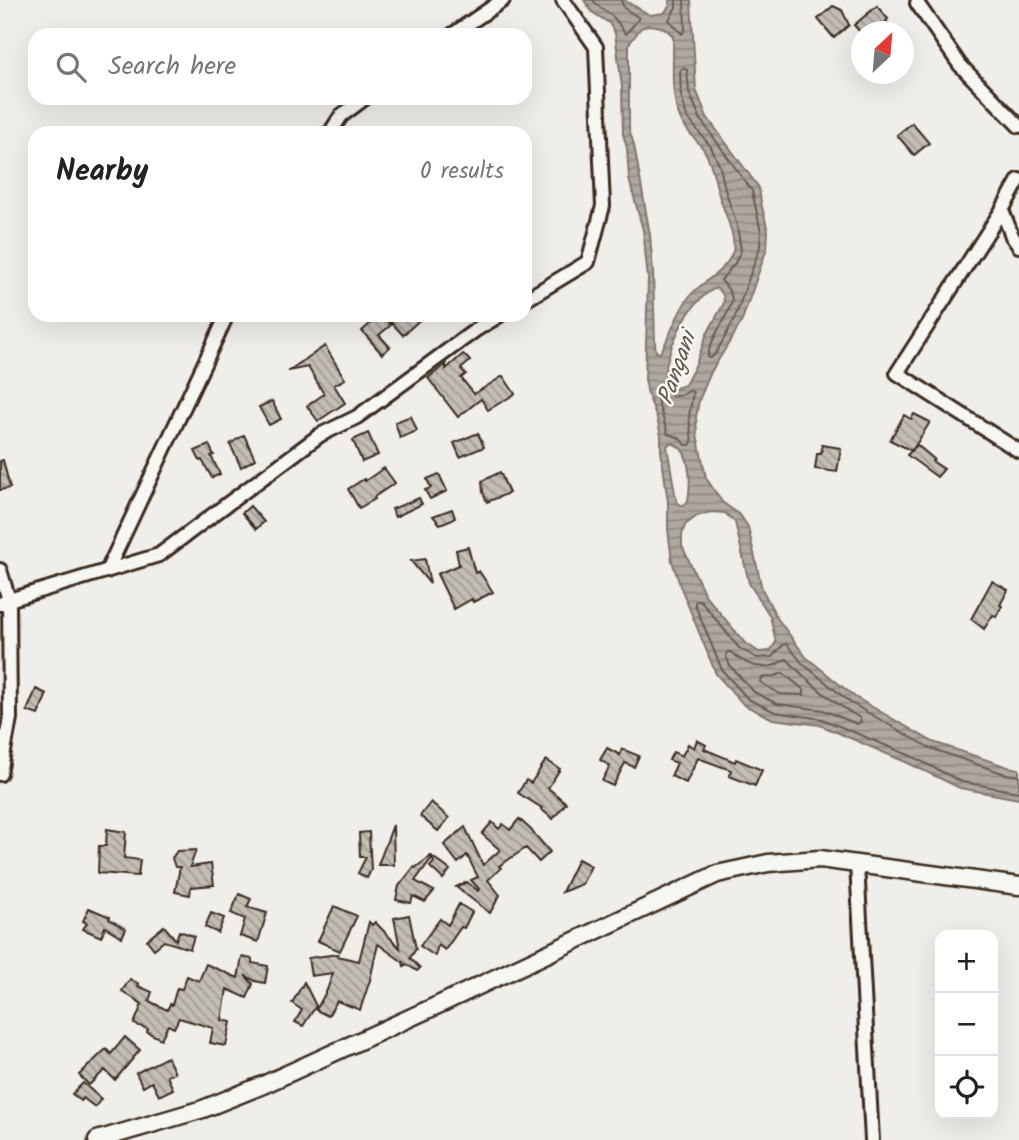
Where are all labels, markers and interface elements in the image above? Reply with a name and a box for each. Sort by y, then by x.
north arrow [851,21,914,84]
search box [28,28,532,105]
text: Search here [108,46,236,88]
icon: search [52,48,90,86]
text: Nearby [56,148,148,196]
text: 0 results [420,154,504,190]
water label: Pangani [649,323,709,410]
map controls [935,930,998,1119]
button: + [935,930,998,993]
button: − [935,993,998,1056]
button: locate [935,1056,998,1119]

